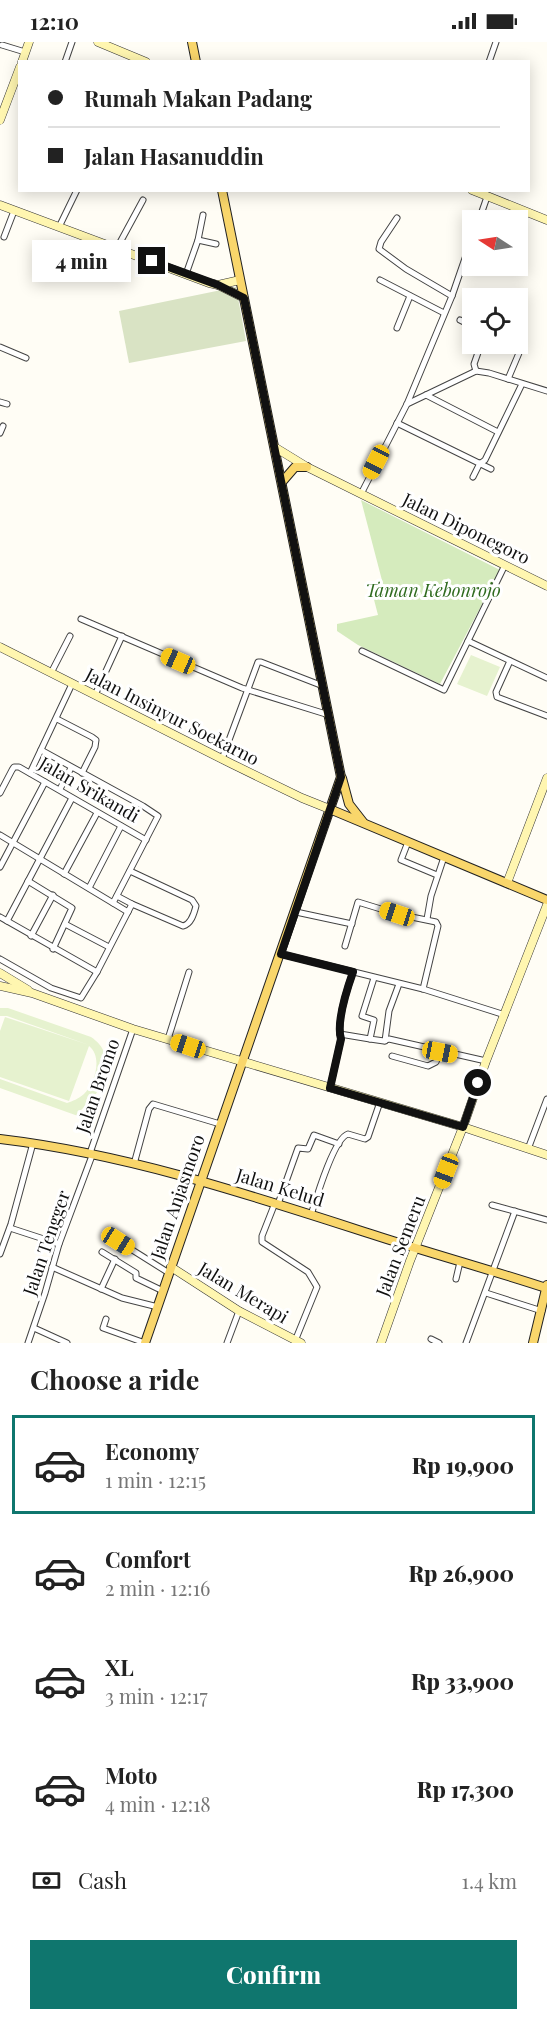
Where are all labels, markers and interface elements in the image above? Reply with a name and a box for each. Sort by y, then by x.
text: 12:10 [30,6,79,36]
text: Rumah Makan Padang [84,83,312,113]
text: Jalan Hasanuddin [84,141,264,171]
north arrow [462,210,528,276]
map controls [462,210,528,354]
callout: 4 min [32,240,131,282]
text: 4 min [55,247,108,274]
route end [138,247,165,274]
button: locate [462,288,528,354]
car [360,442,392,482]
street label: Jalan Diponegoro [398,486,534,569]
park label: Taman Kebonrojo [365,578,501,602]
car [158,645,198,677]
street label: Jalan Insinyur Soekarno [81,661,264,770]
street label: Jalan Srikandi [34,750,144,828]
car [377,900,417,928]
car [168,1032,208,1060]
street label: Jalan Bromo [69,1035,124,1137]
car [421,1040,459,1064]
route start [464,1069,491,1096]
street label: Jalan Anjasmoro [144,1131,210,1263]
car [431,1151,461,1191]
street label: Jalan Kelud [232,1162,328,1212]
street label: Jalan Tengger [17,1187,75,1299]
street label: Jalan Semeru [369,1191,430,1300]
car [98,1224,138,1258]
street label: Jalan Merapi [193,1255,293,1328]
text: Choose a ride [30,1361,199,1397]
text: Economy [105,1436,199,1466]
icon: car [33,1438,87,1492]
text: Rp 19,900 [412,1450,514,1480]
text: 1 min · 12:15 [105,1466,206,1493]
text: Comfort [105,1544,191,1574]
icon: car [33,1546,87,1600]
text: Rp 26,900 [409,1558,514,1588]
text: 2 min · 12:16 [105,1574,210,1601]
text: XL [105,1652,134,1682]
icon: car [33,1654,87,1708]
text: Rp 33,900 [411,1666,514,1696]
text: 3 min · 12:17 [105,1682,208,1709]
text: Moto [105,1760,158,1790]
icon: car [33,1762,87,1816]
text: Rp 17,300 [417,1774,514,1804]
text: 4 min · 12:18 [105,1790,211,1817]
icon: cash [30,1864,63,1897]
text: Cash [78,1865,127,1895]
text: 1.4 km [462,1867,517,1894]
button: Confirm [30,1940,517,2009]

